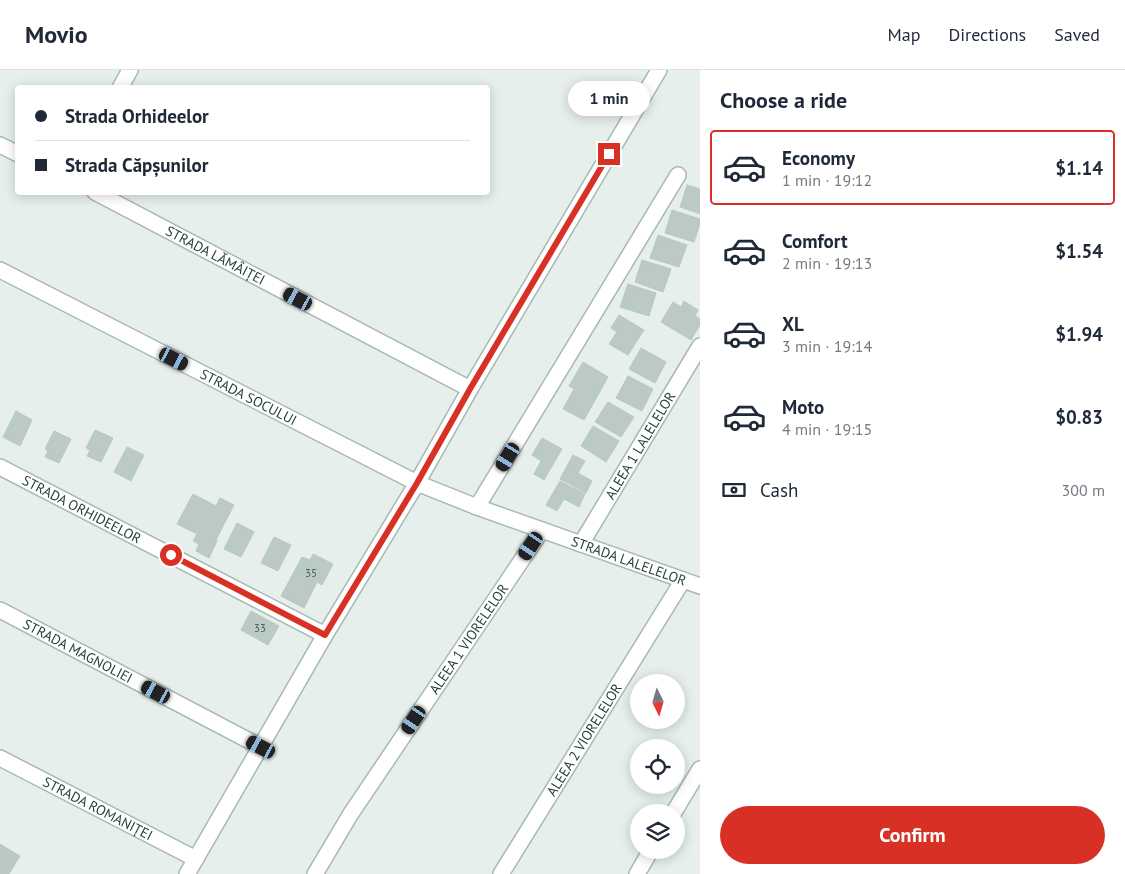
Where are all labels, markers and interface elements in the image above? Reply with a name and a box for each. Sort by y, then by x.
text: Movio [25,19,88,50]
text: Map [888,23,920,46]
text: Directions [948,23,1026,46]
text: Saved [1054,23,1100,46]
callout: 1 min [568,82,650,116]
text: Choose a ride [720,86,847,114]
text: 1 min [589,88,629,108]
text: Strada Orhideelor [65,104,209,128]
route end [598,143,620,165]
icon: car [722,145,767,190]
text: Economy [782,146,855,170]
text: Strada Căpșunilor [65,153,209,177]
text: $1.14 [1055,156,1103,180]
text: 1 min · 19:12 [782,170,872,190]
street label: STRADA LĂMÂIȚEI [163,222,268,289]
icon: car [722,228,767,273]
text: Comfort [782,229,848,253]
text: $1.54 [1055,239,1103,263]
text: 2 min · 19:13 [782,253,872,273]
car [281,285,314,313]
icon: car [722,311,767,356]
text: XL [782,312,804,336]
text: $1.94 [1055,322,1103,346]
text: 3 min · 19:14 [782,336,872,356]
car [157,346,190,372]
street label: STRADA SOCULUI [197,365,300,429]
street label: ALEEA 1 LALELELOR [601,388,680,503]
icon: car [722,394,767,439]
text: Moto [782,395,824,419]
text: $0.83 [1055,405,1103,429]
text: 4 min · 19:15 [782,419,872,439]
car [493,440,522,474]
street label: STRADA ORHIDEELOR [19,471,144,547]
icon: cash [720,476,748,504]
text: Cash [760,478,798,502]
text: 300 m [1062,480,1105,500]
car [516,529,545,563]
street label: STRADA LALELELOR [569,532,689,589]
route start [160,544,182,566]
house number: 35 [305,566,317,580]
street label: ALEEA 1 VIORELELOR [425,580,512,697]
street label: STRADA MAGNOLIEI [20,615,136,687]
house number: 33 [254,621,266,635]
north arrow [630,674,685,729]
map controls [630,674,685,859]
car [139,678,172,706]
street label: ALEEA 2 VIORELELOR [542,680,626,799]
car [399,703,428,737]
car [244,733,277,761]
button: locate [630,739,685,794]
street label: STRADA ROMANIȚEI [40,773,156,844]
button: layers [630,804,685,859]
button: Confirm [720,806,1105,864]

